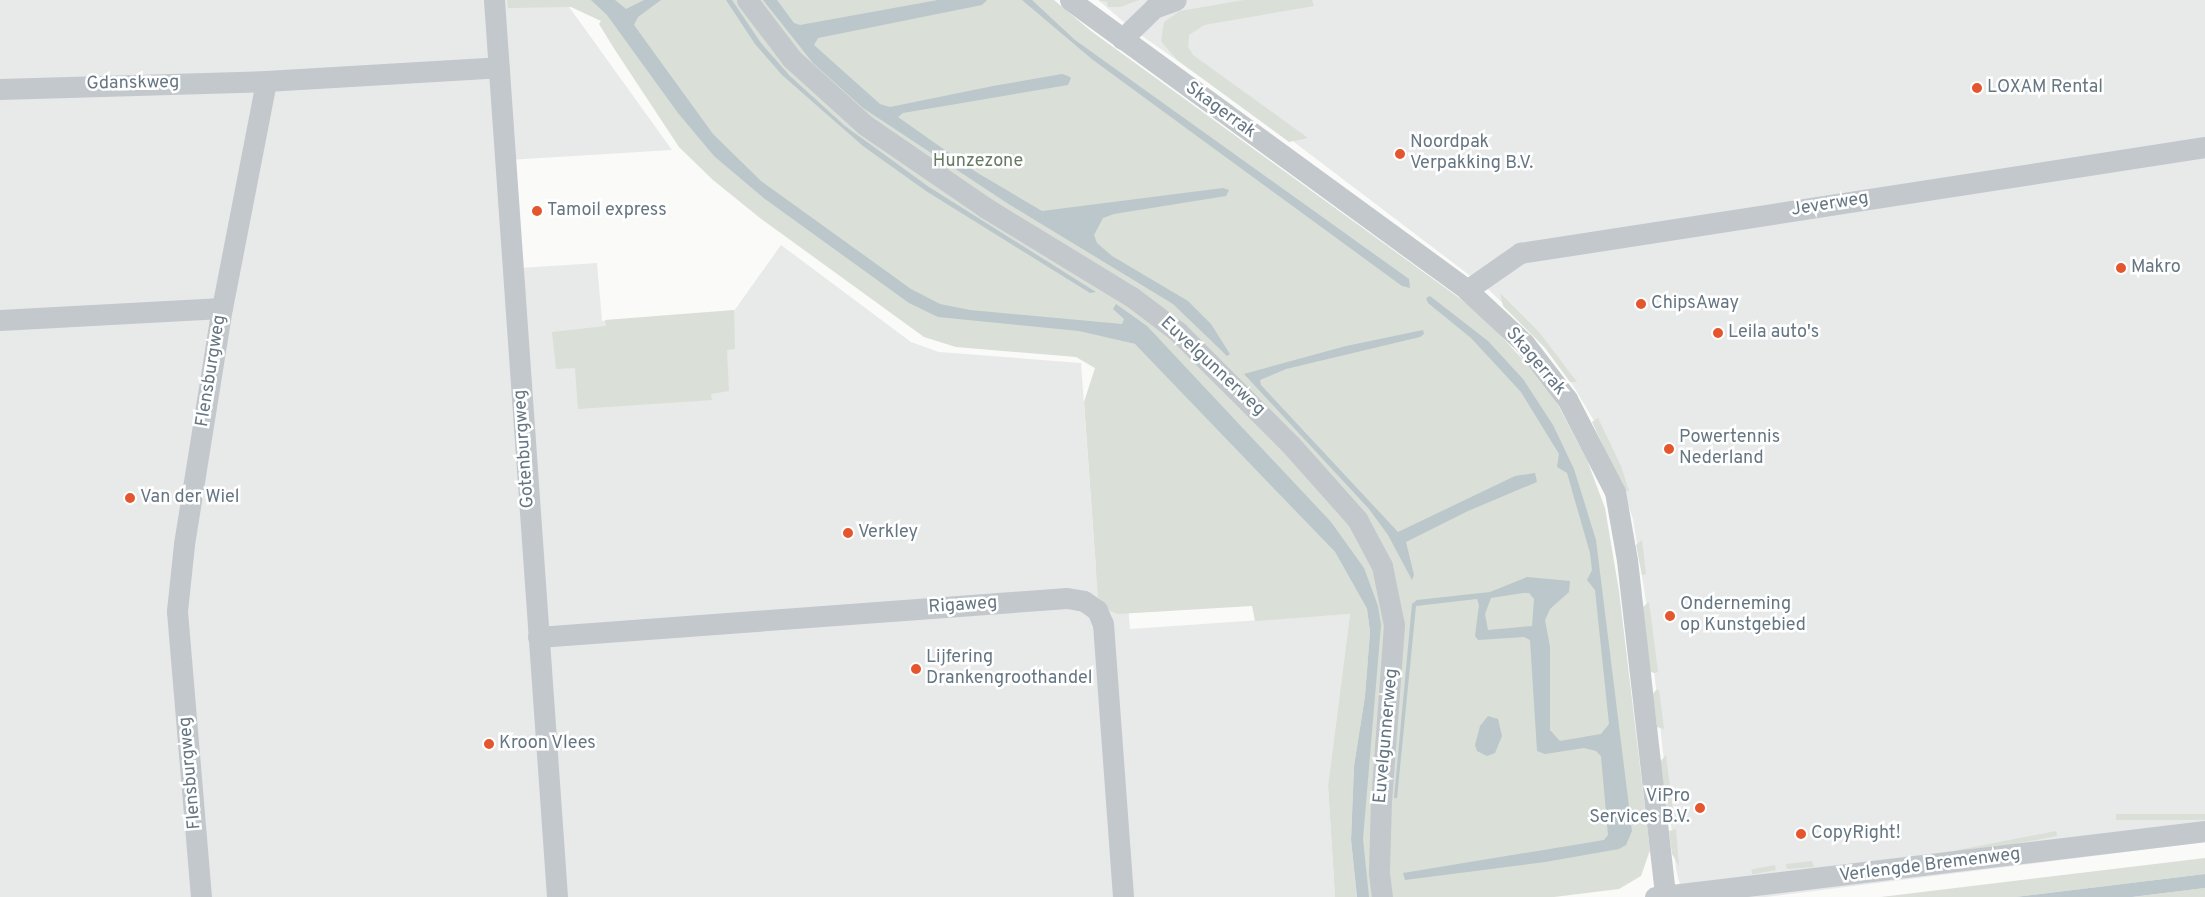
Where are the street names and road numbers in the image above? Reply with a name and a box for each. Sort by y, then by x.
street label: Gdanskweg [86,72,180,96]
street label: Skagerrak [1180,78,1260,144]
street label: Jeverweg [1790,188,1870,222]
street label: Flensburgweg [192,313,232,429]
street label: Euvelgunnerweg [1155,313,1269,421]
street label: Skagerrak [1500,324,1570,400]
street label: Gotenburgweg [510,389,540,509]
street label: Rigaweg [928,593,998,619]
street label: Euvelgunnerweg [1370,668,1404,804]
street label: Flensburgweg [175,716,207,830]
street label: Verlengde Bremenweg [1838,844,2022,888]

